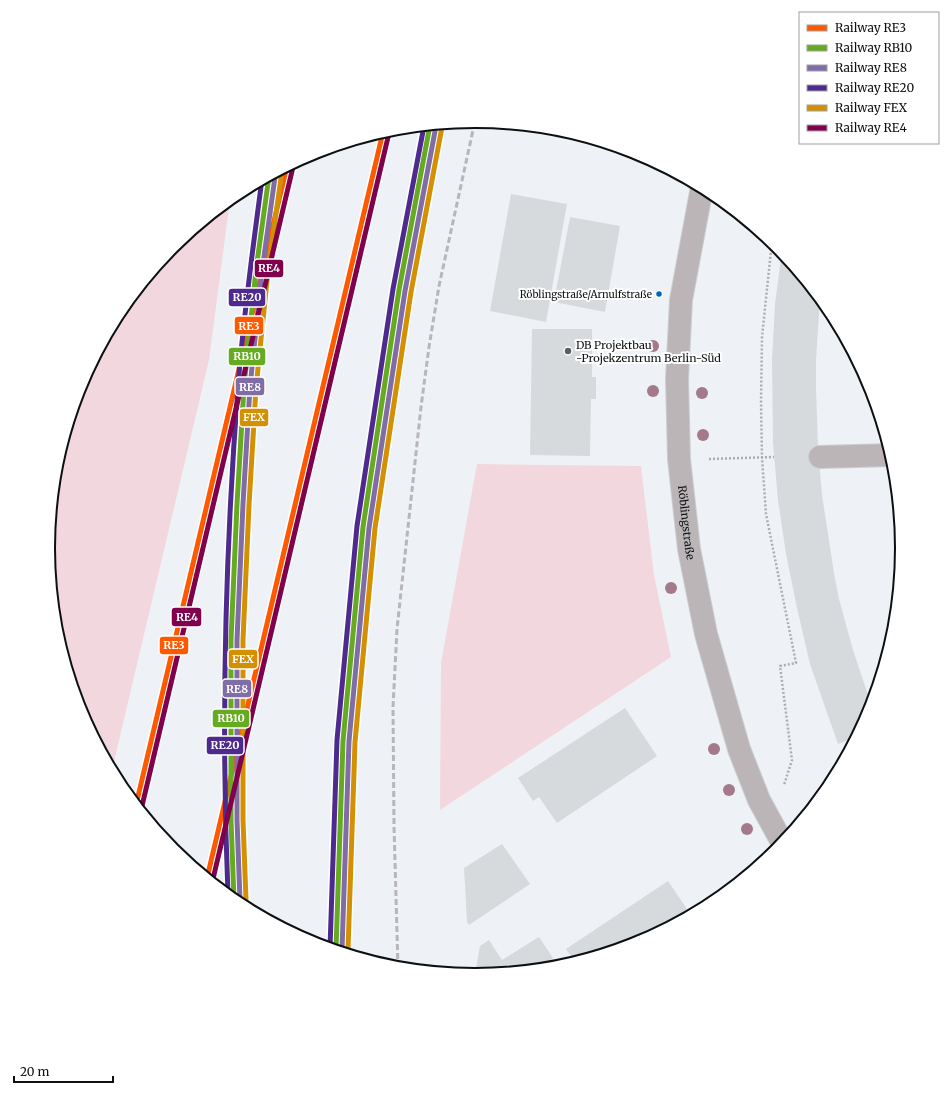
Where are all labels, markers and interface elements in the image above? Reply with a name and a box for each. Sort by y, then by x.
legend [799,12,939,144]
text: Railway RE3 [835,20,906,35]
text: Railway RB10 [835,40,913,55]
text: Railway RE8 [835,60,907,75]
text: Railway RE20 [835,80,914,95]
text: Railway FEX [835,100,907,115]
text: Railway RE4 [835,120,907,135]
line badge: RE4 [254,259,284,278]
text: RE4 [258,261,280,275]
line badge: RE20 [228,288,266,307]
place label: Röblingstraße/Arnulfstraße [520,288,652,301]
marker: Röblingstraße/Arnulfstraße [654,289,664,299]
text: RE20 [233,290,261,304]
line badge: RE3 [234,316,264,335]
text: RE3 [238,319,260,333]
place label: DB Projektbau -Projekzentrum Berlin-Süd [576,338,721,365]
marker: DB Projektbau -Projekzentrum Berlin-Süd [563,346,573,356]
line badge: RB10 [228,347,266,366]
text: RB10 [233,349,261,363]
line badge: RE8 [235,377,265,396]
text: RE8 [239,380,261,394]
line badge: FEX [239,408,269,427]
text: FEX [243,410,265,424]
street label: Röblingstraße [675,485,698,561]
line badge: RE4 [171,607,202,627]
text: RE4 [176,610,198,624]
line badge: RE3 [159,636,189,655]
text: RE3 [163,638,185,652]
line badge: FEX [228,649,258,669]
text: FEX [232,652,254,666]
line badge: RE8 [222,679,252,698]
text: RE8 [226,682,248,696]
line badge: RB10 [212,709,250,728]
text: RB10 [217,711,245,725]
line badge: RE20 [206,736,244,755]
text: RE20 [211,738,239,752]
scale bar [14,1058,113,1084]
text: 20 m [20,1064,49,1079]

